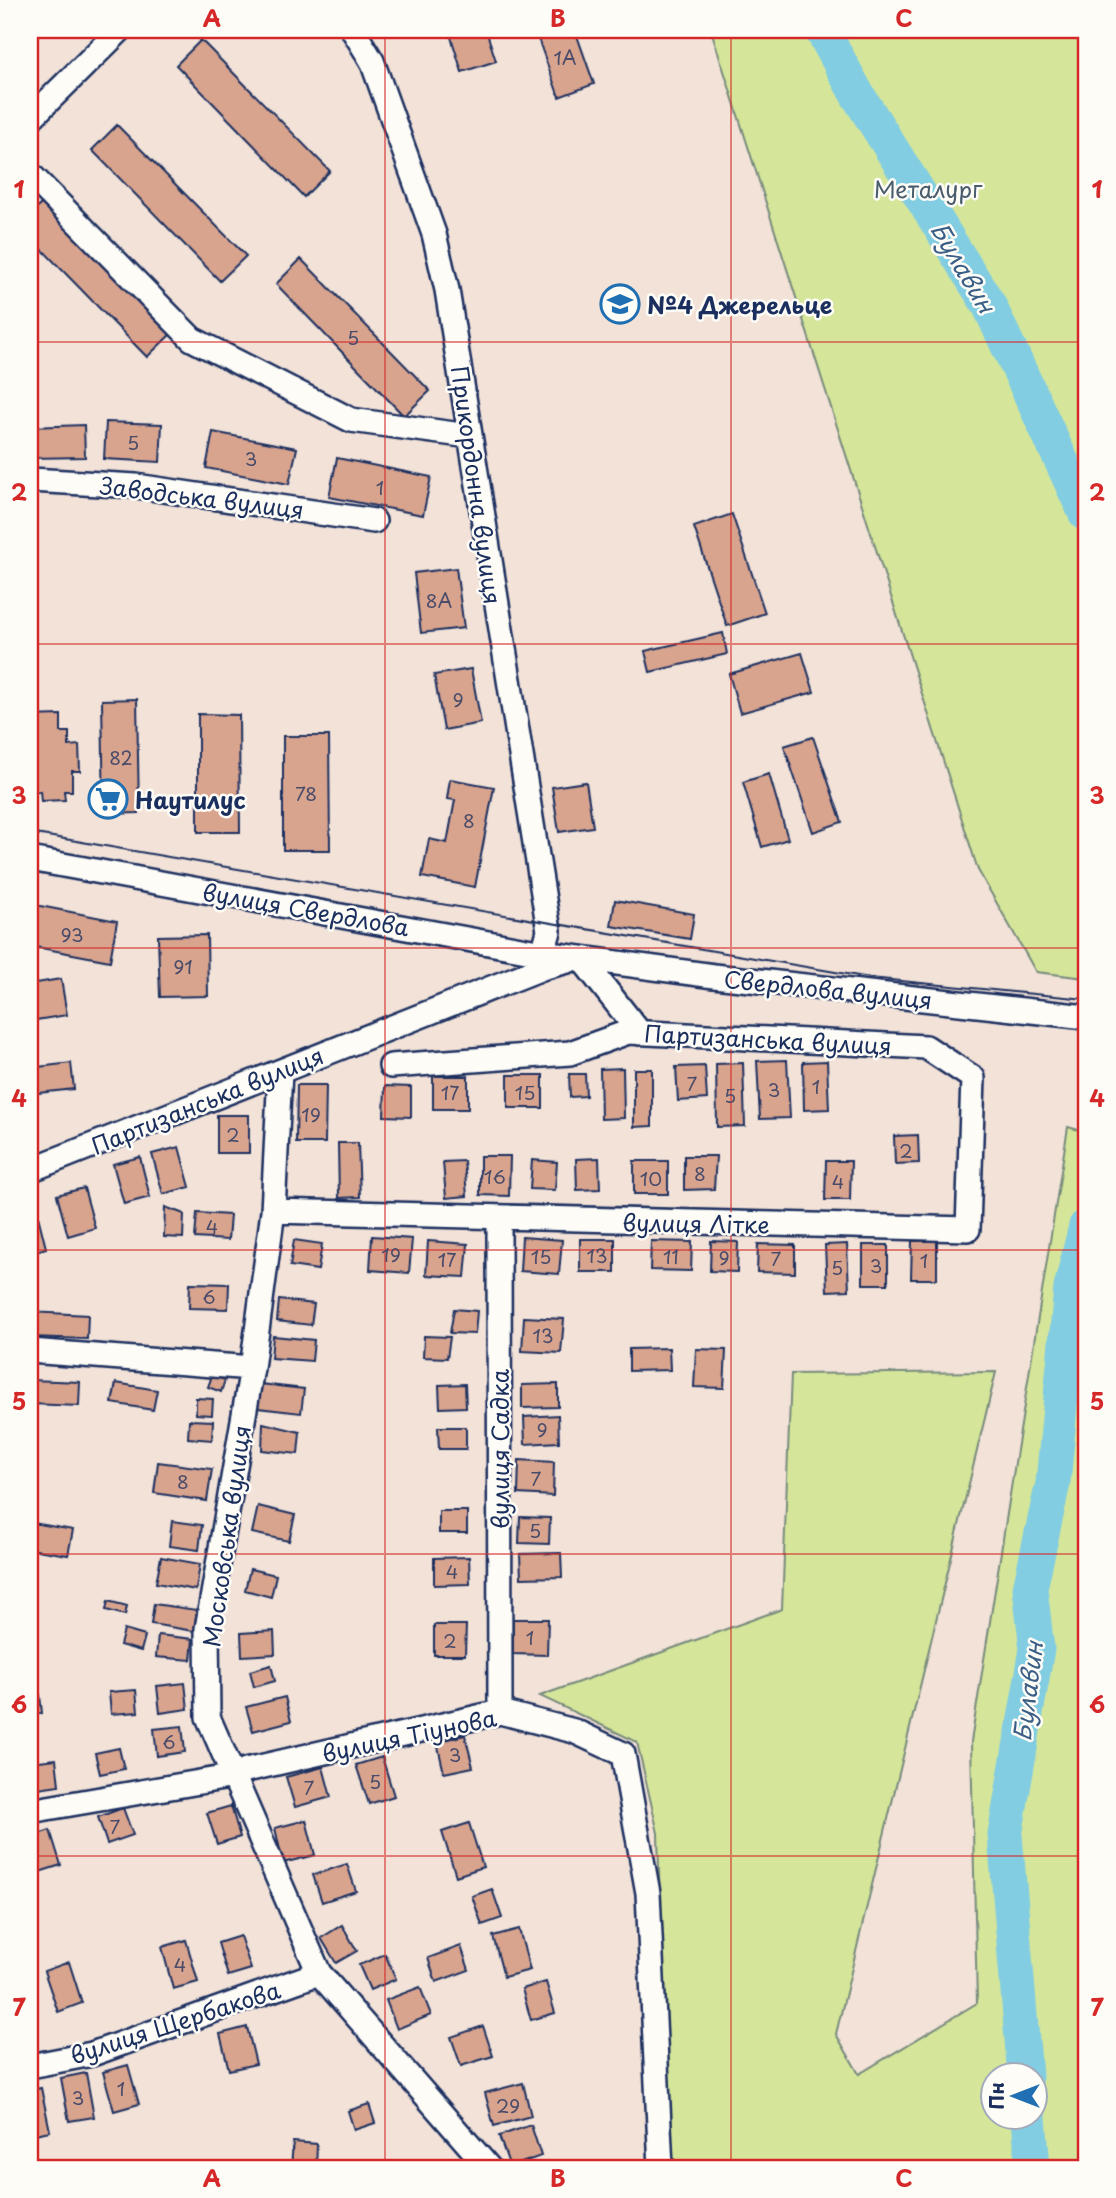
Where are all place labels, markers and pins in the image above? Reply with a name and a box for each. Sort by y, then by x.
school or university icon: №4 Джерельце [599,283,641,325]
place label: №4 Джерельце [647,287,833,322]
supermarket icon: Наутилус [87,778,129,820]
place label: Наутилус [135,782,246,817]

